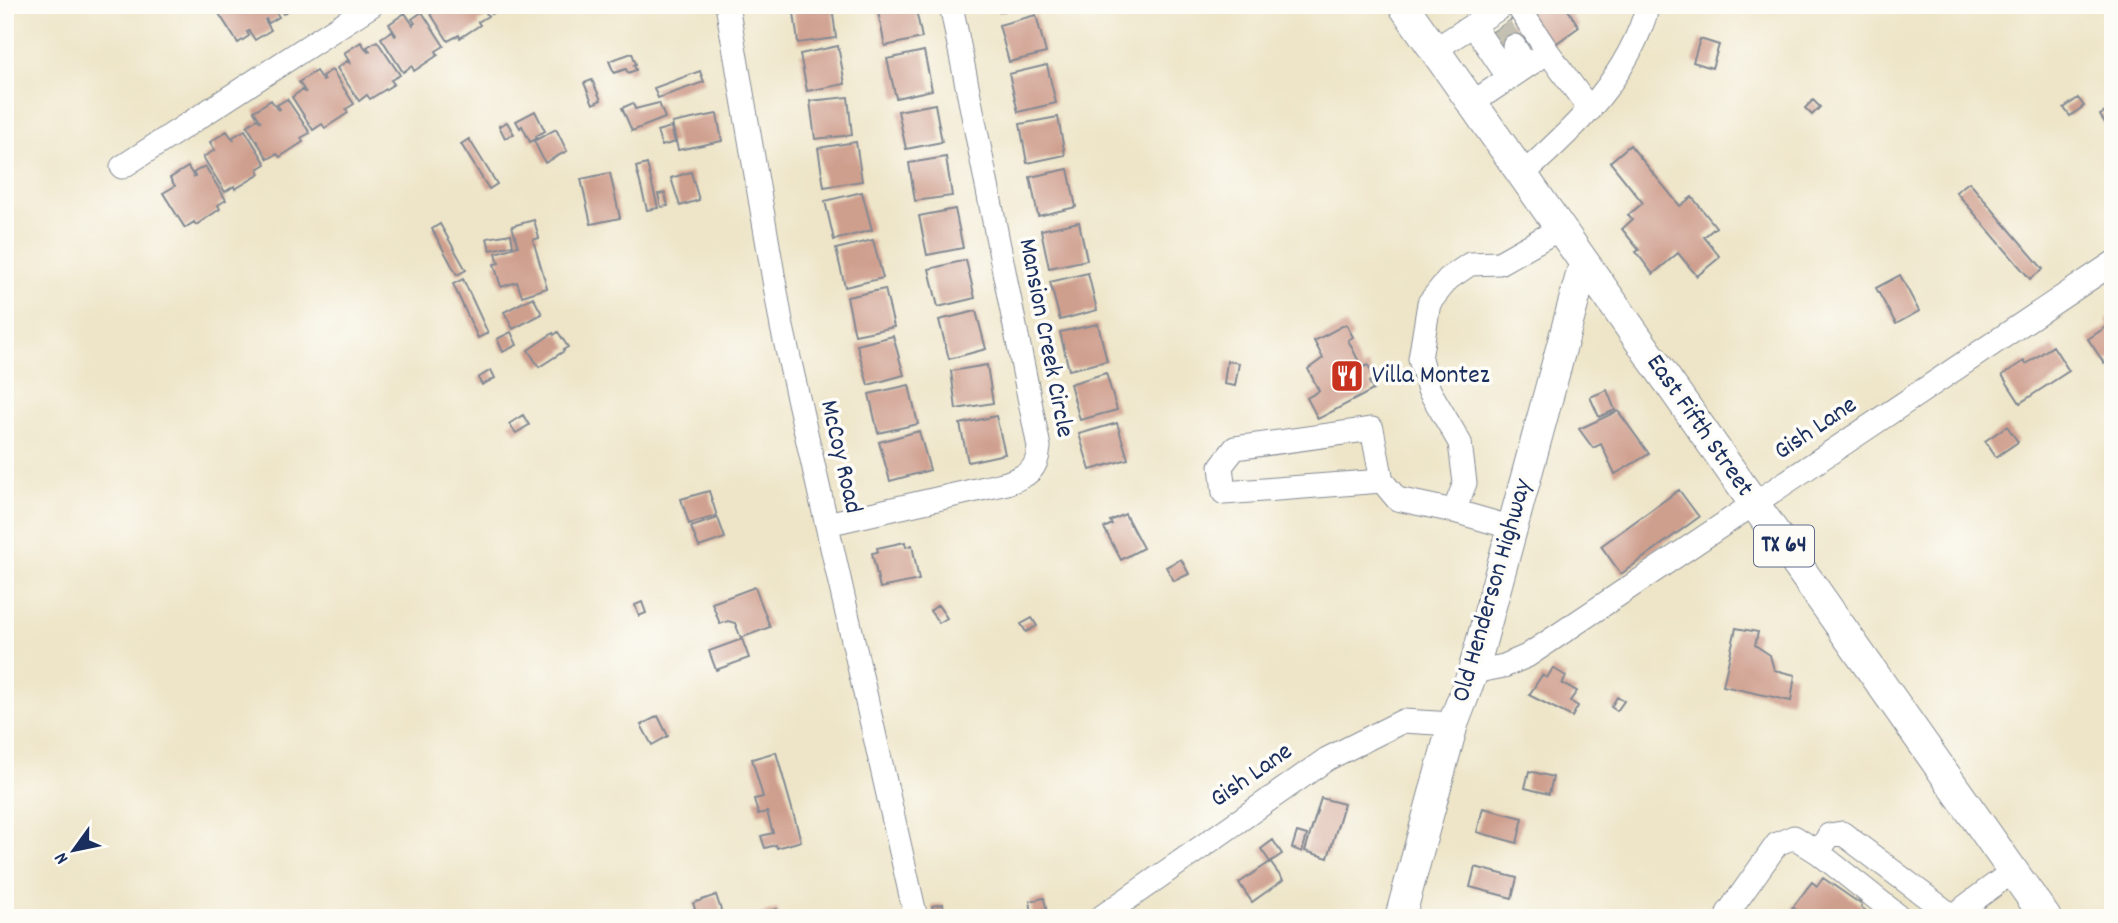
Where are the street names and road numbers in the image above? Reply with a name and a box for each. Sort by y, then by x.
street label: Mansion Creek Circle [1008,235,1082,441]
street label: East Fifth Street [1636,347,1762,505]
street label: Gish Lane [1767,388,1865,470]
street label: McCoy Road [809,397,871,517]
street label: Old Henderson Highway [1443,475,1543,707]
road number: TX 64 [1754,526,1814,566]
street label: Gish Lane [1203,734,1301,818]

